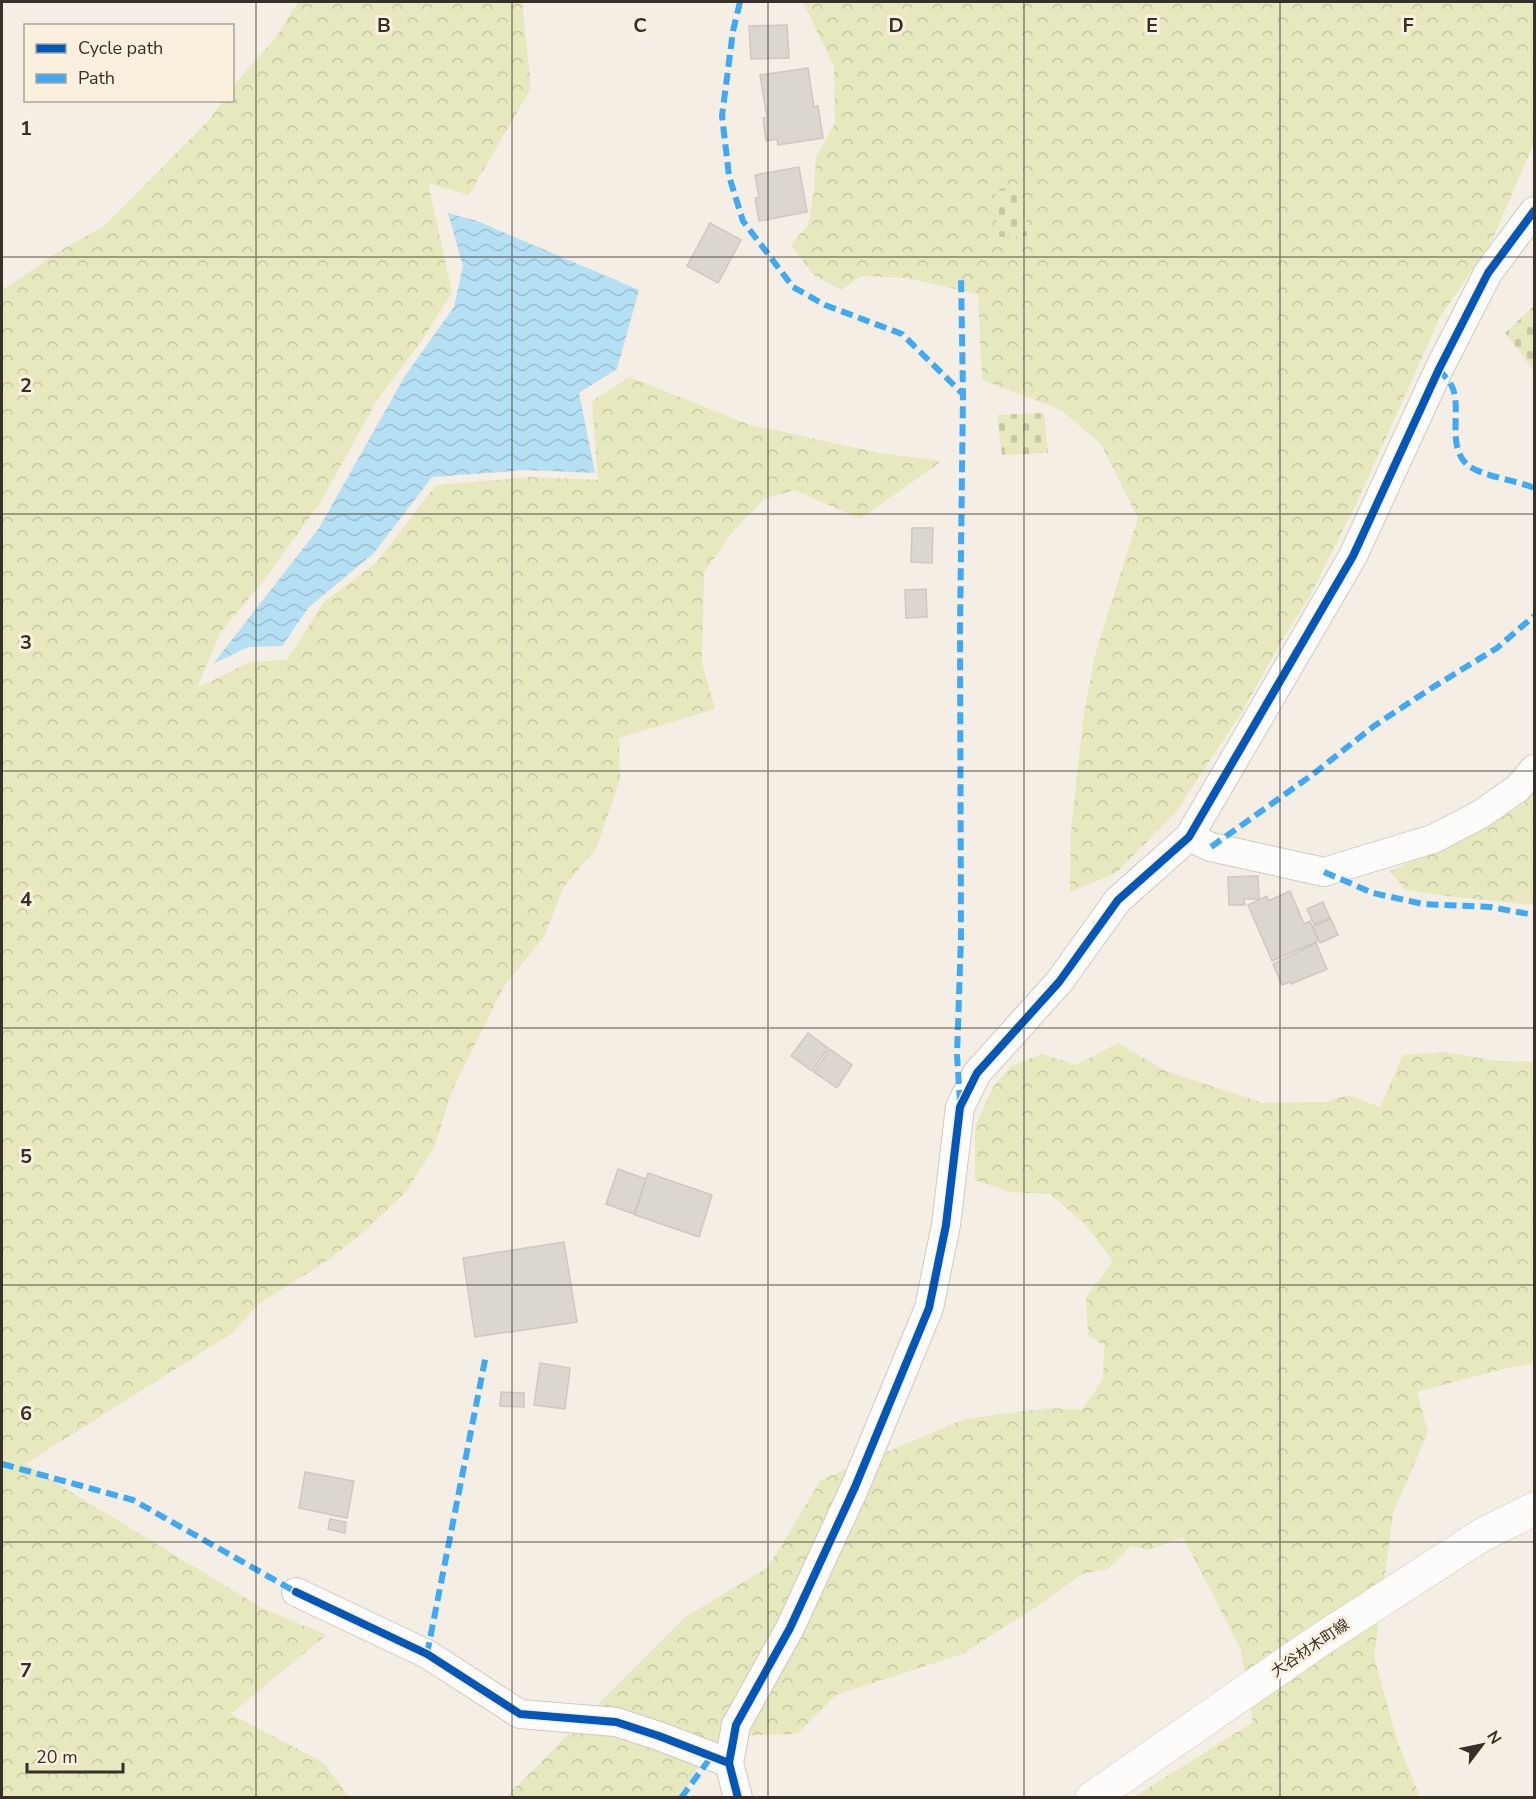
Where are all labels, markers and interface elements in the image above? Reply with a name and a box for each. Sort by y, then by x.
text: B [377,12,391,39]
text: C [633,12,647,39]
text: D [888,12,904,39]
text: E [1146,12,1158,39]
text: F [1402,12,1414,39]
legend [24,24,234,102]
text: Cycle path [78,36,163,60]
text: Path [78,66,115,90]
text: 1 [20,115,32,142]
text: 2 [20,372,32,399]
text: 3 [20,629,32,656]
text: 4 [20,886,32,913]
text: 5 [20,1143,32,1170]
text: 6 [20,1400,32,1427]
street label: 大谷材木町線 [1267,1615,1353,1681]
text: 7 [20,1657,32,1684]
north arrow [1452,1715,1512,1775]
text: N [1481,1727,1506,1748]
scale bar [27,1736,123,1774]
text: 20 m [36,1745,78,1769]

